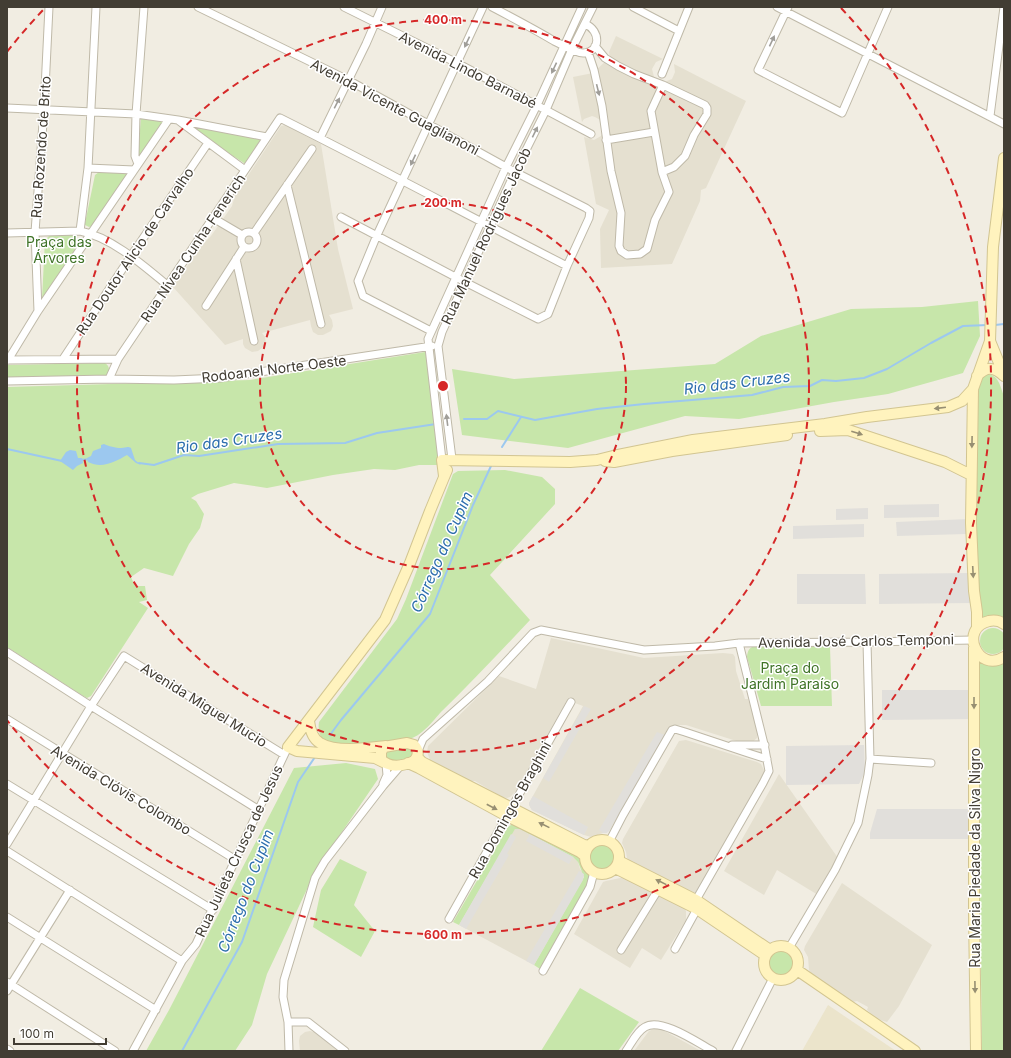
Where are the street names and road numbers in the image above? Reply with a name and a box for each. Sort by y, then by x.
street label: Avenida Lindo Barnabé [396,27,540,112]
street label: Avenida Vicente Guaglianoni [308,55,483,158]
street label: Rua Rozendo de Brito [27,75,54,219]
street label: Rua Manuel Rodrigues Jacob [437,145,534,327]
street label: Rua Doutor Alicio de Carvalho [72,164,197,338]
street label: Rua Nívea Cunha Fenerich [137,170,249,325]
street label: Rodoanel Norte Oeste [201,351,347,386]
street label: Avenida José Carlos Temponi [758,630,954,651]
street label: Avenida Miguel Mucio [138,659,271,750]
street label: Rua Domingos Braghini [465,738,554,881]
street label: Avenida Clóvis Colombo [48,741,194,838]
street label: Rua Maria Piedade da Silva Nigro [966,748,983,968]
street label: Rua Julieta Crusca de Jesus [191,762,286,939]

